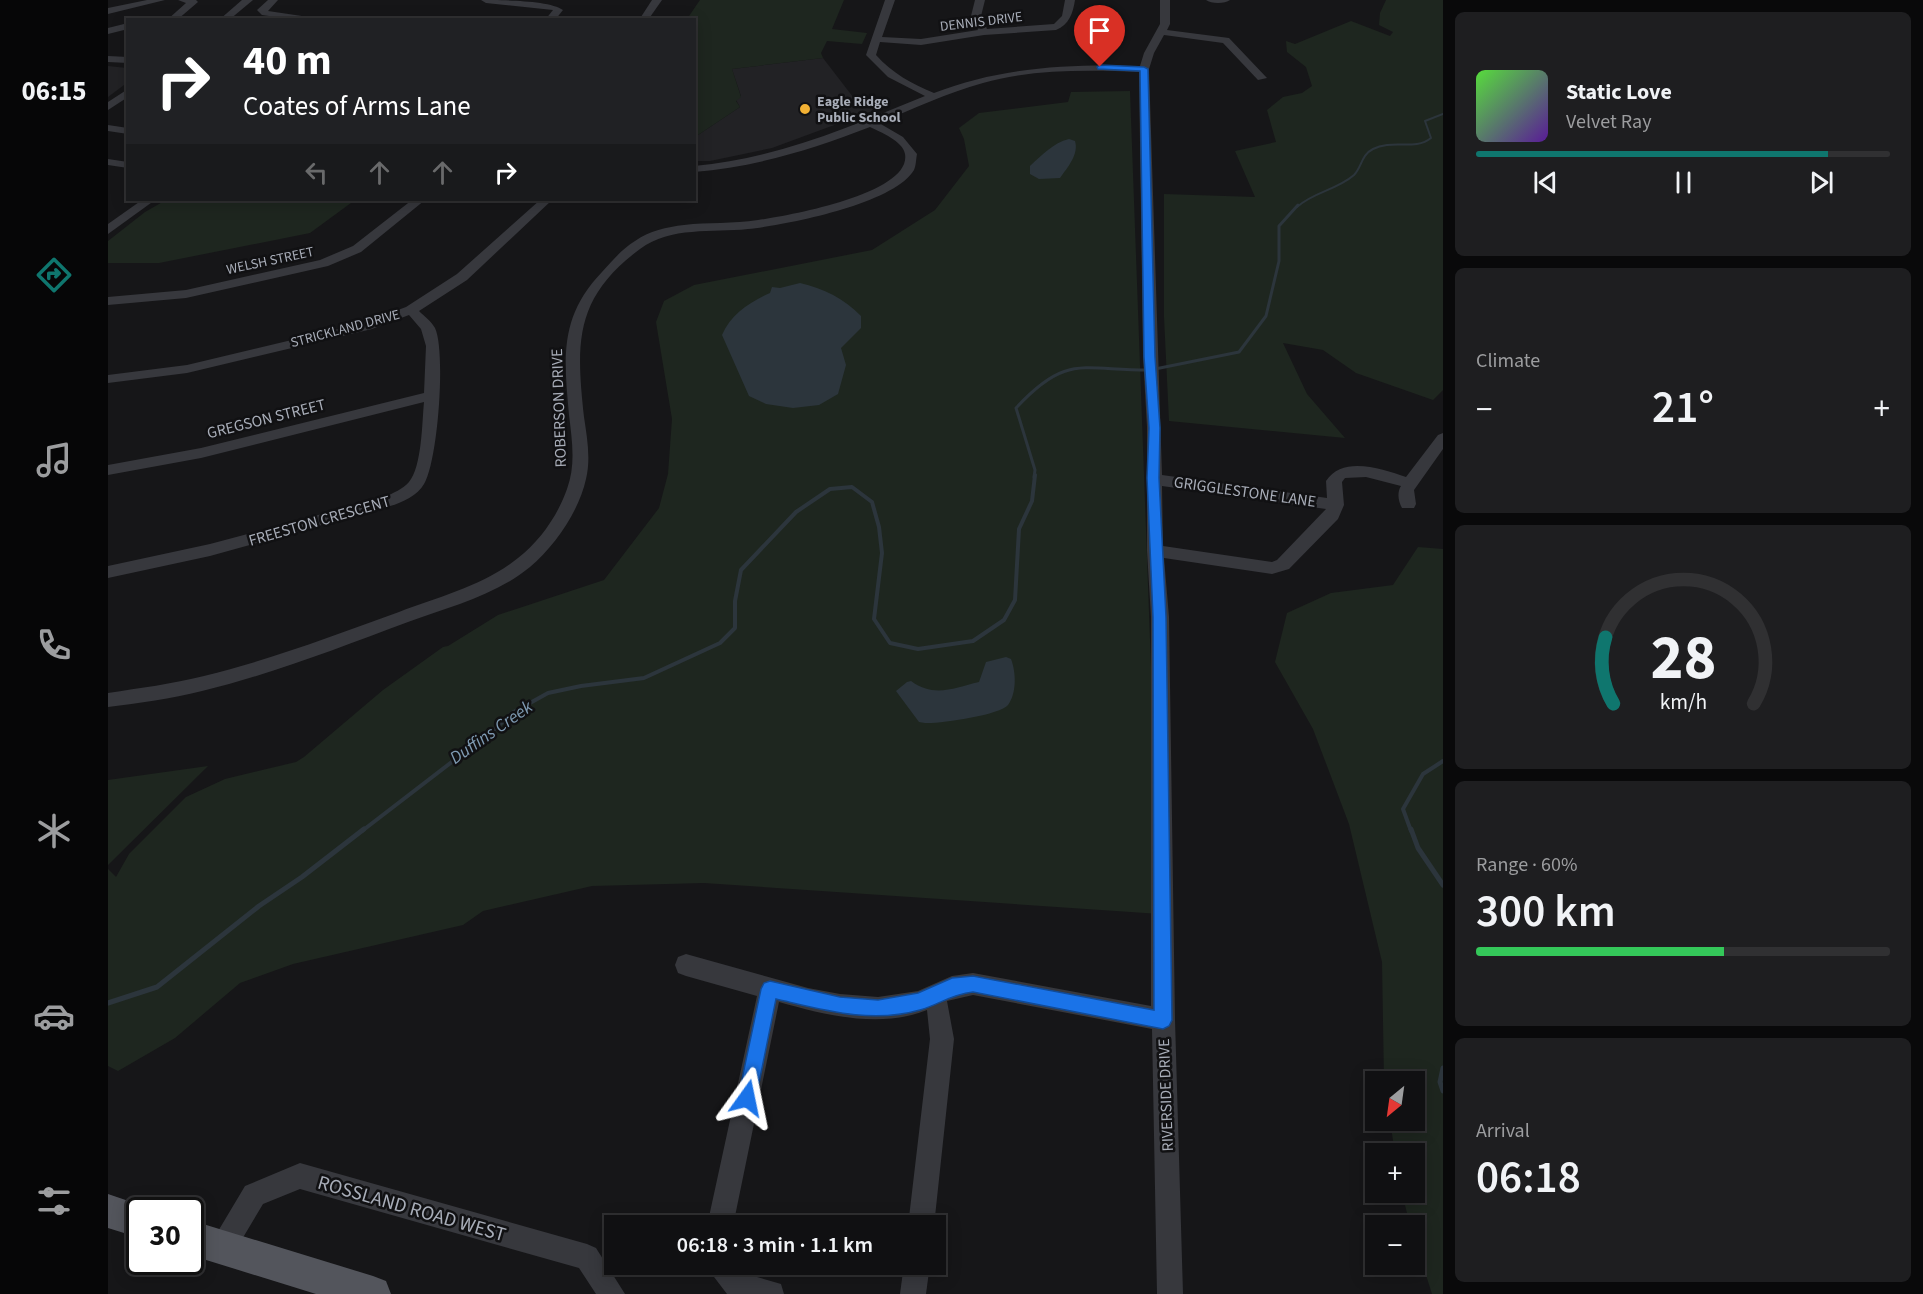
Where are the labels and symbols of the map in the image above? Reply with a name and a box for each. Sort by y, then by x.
pin [1074,5,1125,67]
street label: DENNIS DRIVE [939,7,1023,37]
place label: Eagle Ridge Public School [817,92,900,128]
marker: Eagle Ridge Public School [798,102,812,116]
street label: WELSH STREET [225,242,316,280]
street label: STRICKLAND DRIVE [288,305,402,353]
street label: ROBERSON DRIVE [546,348,572,468]
street label: GREGSON STREET [205,394,328,444]
street label: GRIGGLESTONE LANE [1172,471,1317,513]
street label: FREESTON CRESCENT [246,490,393,552]
water label: Duffins Creek [445,694,538,770]
street label: RIVERSIDE DRIVE [1153,1038,1179,1152]
position arrow [715,1066,779,1130]
north arrow [1365,1071,1425,1131]
street label: ROSSLAND ROAD WEST [314,1169,509,1249]
speed limit sign: 30 [126,1197,204,1275]

